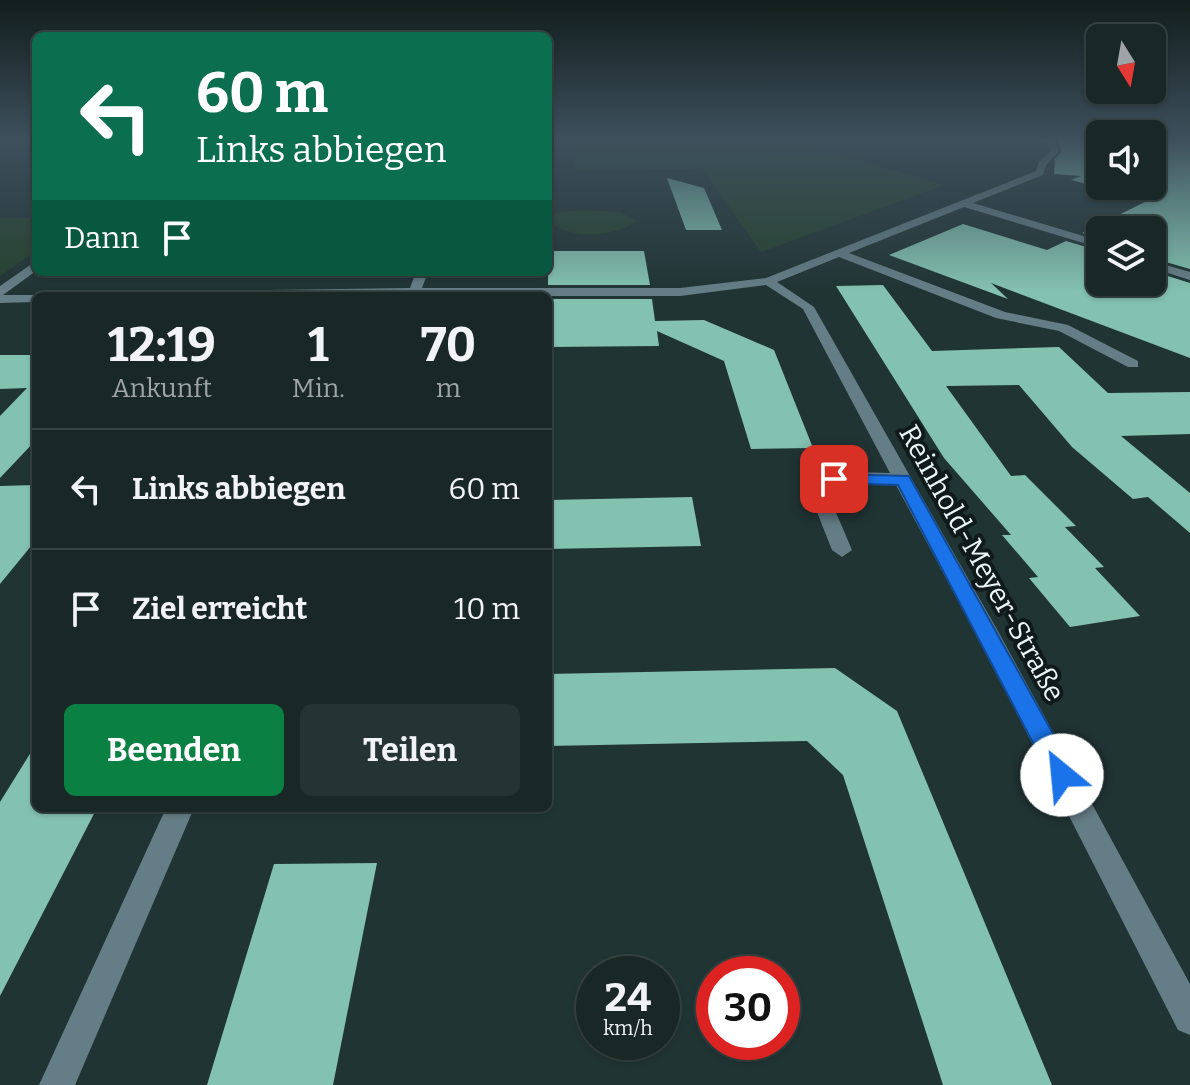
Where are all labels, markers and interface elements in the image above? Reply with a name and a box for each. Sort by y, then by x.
north arrow [1086,24,1166,104]
map controls [1086,24,1166,296]
text: 60 m [196,60,328,127]
icon: left [64,64,168,168]
button: sound [1086,120,1166,200]
text: Links abbiegen [196,128,447,172]
icon: arrive [155,216,199,260]
button: layers [1086,216,1166,296]
text: Dann [64,220,139,256]
text: 12:19 [108,316,216,374]
text: 1 [308,316,329,374]
text: 70 [421,316,476,374]
text: Ankunft [112,373,212,404]
text: Min. [292,373,345,404]
text: m [436,373,461,404]
street label: Reinhold-Meyer-Straße [892,419,1072,707]
pin [800,445,868,513]
icon: arrive [812,457,856,501]
icon: left [64,467,108,511]
text: Links abbiegen [132,471,345,507]
text: 60 m [449,471,520,507]
icon: arrive [64,587,108,631]
text: Ziel erreicht [132,591,307,627]
text: 10 m [454,591,520,627]
button: Beenden [64,704,284,796]
button: Teilen [300,704,520,796]
position arrow [1020,733,1104,817]
speed limit sign: 30 [696,956,800,1060]
text: 24 [605,974,651,1022]
text: km/h [603,1016,653,1040]

